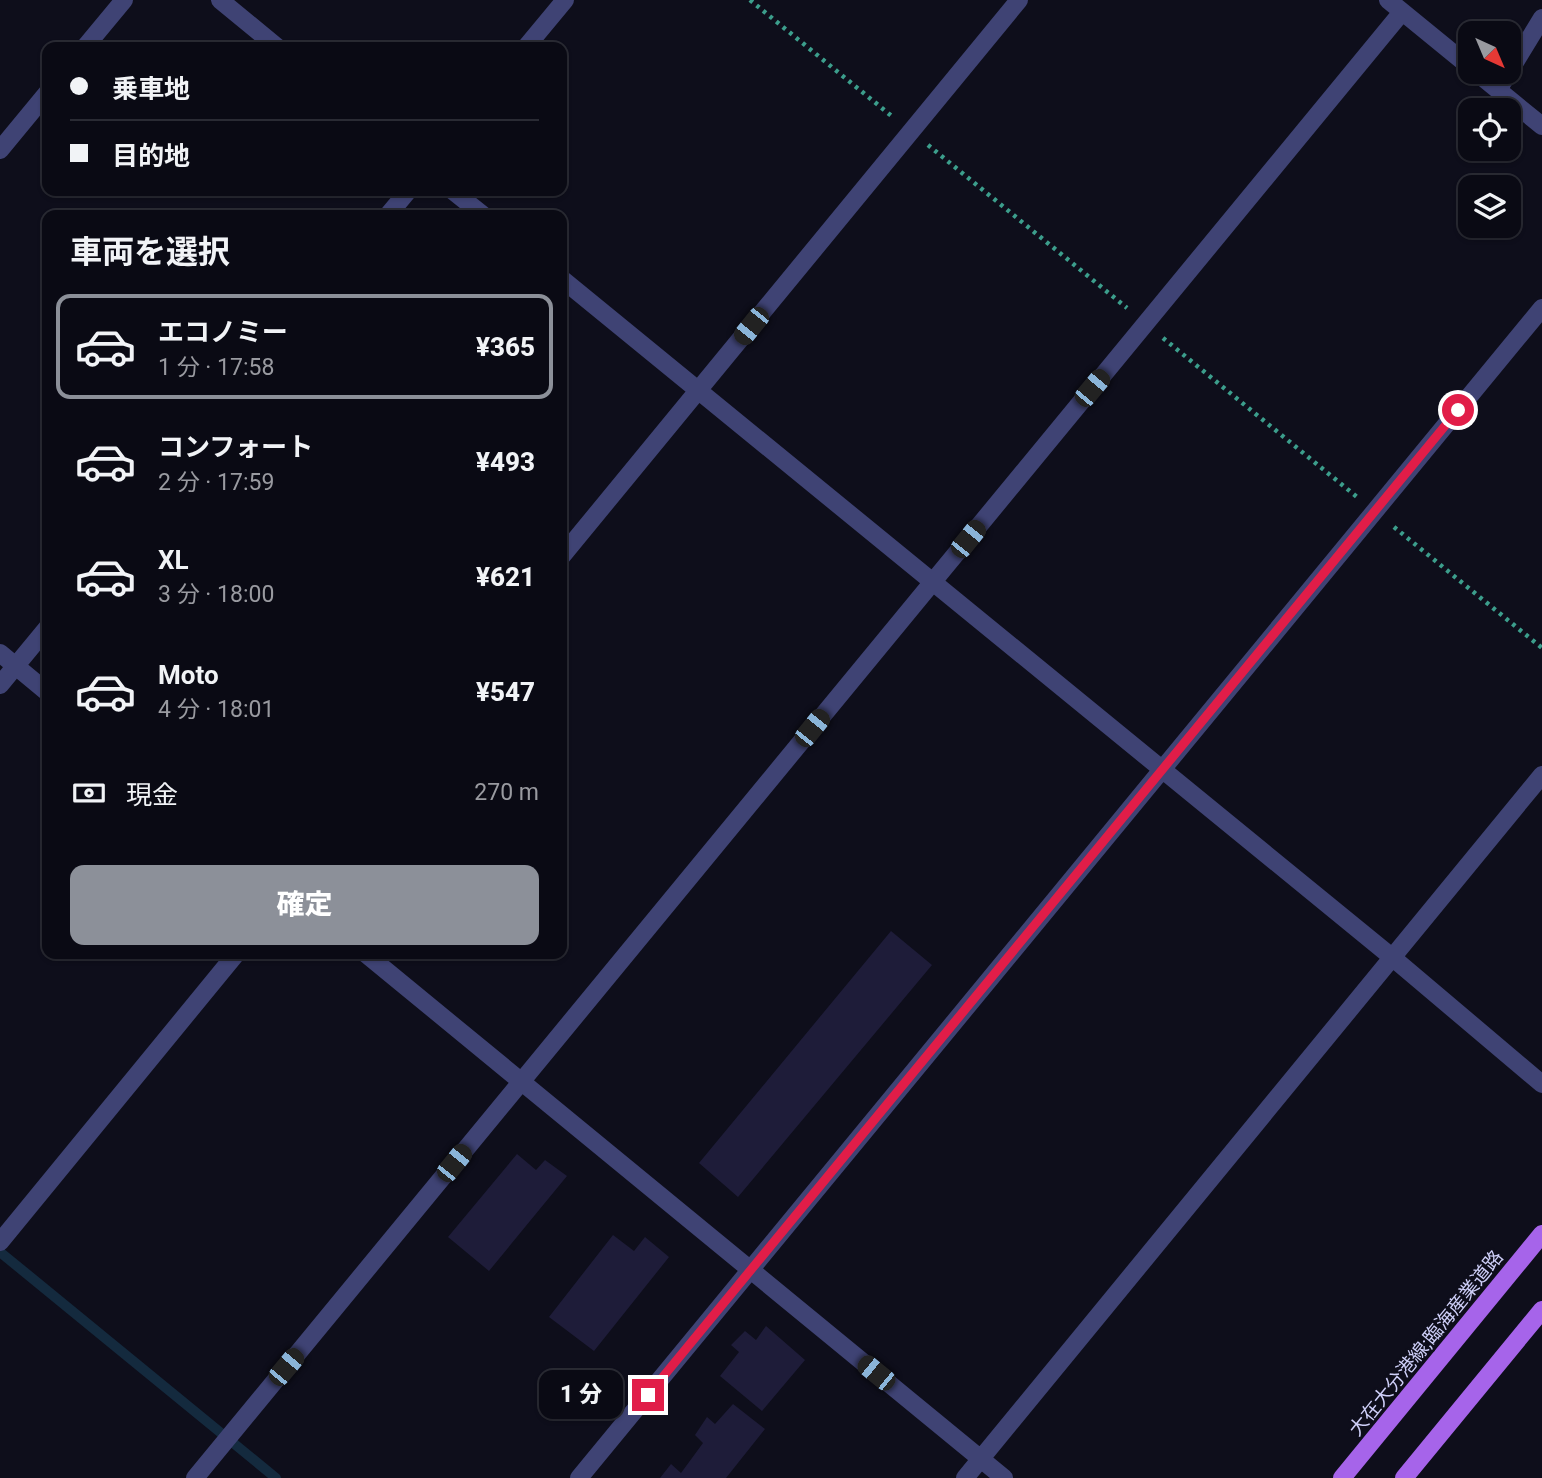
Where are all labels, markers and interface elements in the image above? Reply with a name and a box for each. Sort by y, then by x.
north arrow [1458,21,1521,84]
map controls [1458,21,1521,238]
text: 乗車地 [112,74,190,104]
button: locate [1458,98,1521,161]
text: 目的地 [112,141,190,171]
button: layers [1458,175,1521,238]
text: 車両を選択 [70,233,230,271]
car [730,303,773,349]
icon: car [74,315,137,378]
text: エコノミー [158,317,288,347]
text: ¥365 [476,332,535,362]
text: 1 分 · 17:58 [158,354,274,381]
car [1071,365,1114,411]
route start [1442,394,1474,426]
icon: car [74,430,137,493]
text: コンフォート [158,432,313,462]
text: ¥493 [476,447,535,477]
text: 2 分 · 17:59 [158,469,274,496]
car [947,516,990,562]
icon: car [74,545,137,608]
text: XL [158,545,189,575]
text: ¥621 [476,562,535,592]
text: 3 分 · 18:00 [158,581,274,608]
icon: car [74,660,137,723]
text: Moto [158,660,219,690]
text: ¥547 [476,677,535,707]
text: 4 分 · 18:01 [158,696,274,723]
car [791,705,834,751]
icon: cash [70,774,108,812]
text: 270 m [474,779,539,806]
text: 現金 [126,780,178,810]
button: 確定 [70,865,539,945]
car [433,1140,476,1186]
street label: 大在大分港線;臨海産業道路 [1344,1246,1508,1440]
car [265,1344,308,1390]
car [854,1352,899,1394]
callout: 1 分 [540,1370,624,1420]
route end [632,1379,664,1411]
text: 1 分 [560,1381,602,1408]

